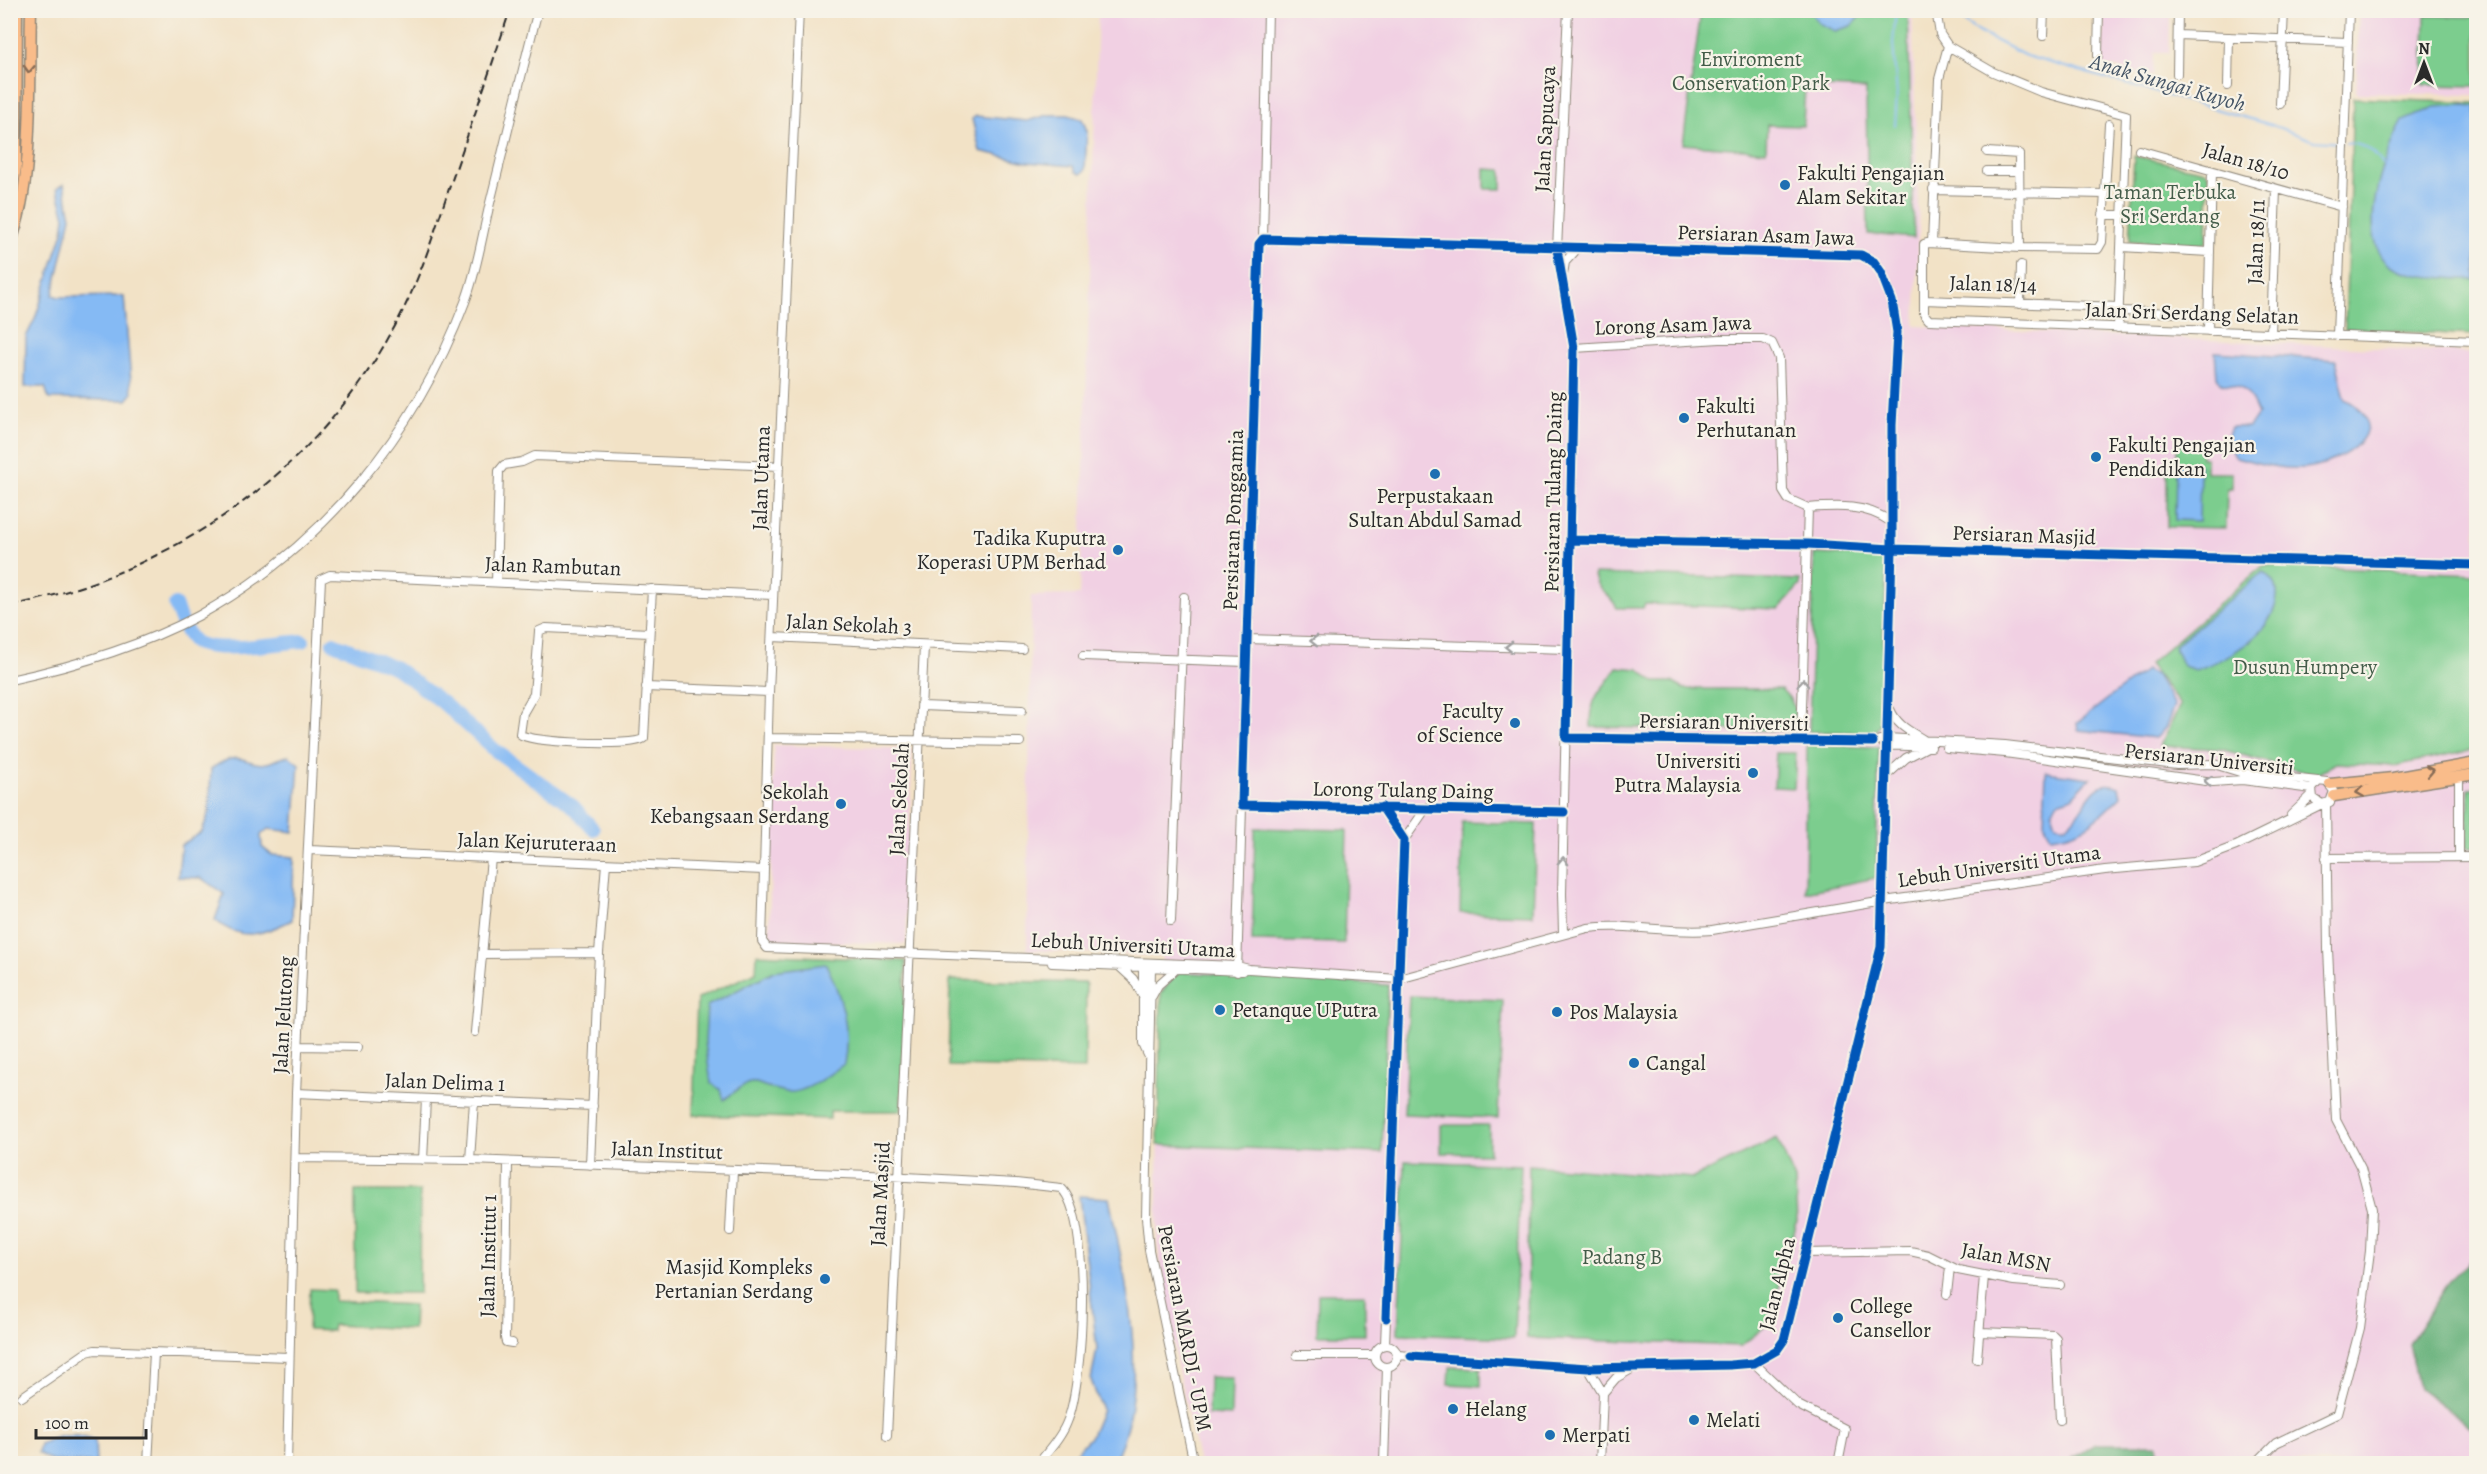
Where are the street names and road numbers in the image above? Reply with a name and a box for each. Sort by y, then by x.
street label: Jalan Sapucaya [1528,65,1562,193]
street label: Jalan 18/10 [2199,135,2293,187]
street label: Jalan 18/11 [2241,199,2271,285]
street label: Persiaran Asam Jawa [1677,218,1855,252]
street label: Jalan 18/14 [1949,268,2037,300]
street label: Jalan Sri Serdang Selatan [2085,295,2299,331]
street label: Lorong Asam Jawa [1594,308,1752,342]
street label: Persiaran Tulang Daing [1537,391,1569,593]
street label: Jalan Utama [745,425,777,531]
street label: Persiaran Ponggamia [1216,428,1250,611]
street label: Persiaran Masjid [1952,518,2097,552]
street label: Jalan Rambutan [484,550,622,582]
street label: Jalan Sekolah 3 [785,607,913,641]
street label: Persiaran Universiti [1639,707,1810,737]
street label: Persiaran Universiti [2123,736,2295,782]
street label: Jalan Sekolah [882,742,916,856]
street label: Lorong Tulang Daing [1312,774,1494,806]
street label: Jalan Kejuruteraan [457,825,617,859]
street label: Lebuh Universiti Utama [1896,838,2103,894]
street label: Lebuh Universiti Utama [1030,926,1236,964]
street label: Jalan Jelutong [266,955,300,1075]
street label: Jalan Delima 1 [384,1066,506,1098]
street label: Jalan Institut [611,1134,724,1166]
street label: Jalan Masjid [863,1140,897,1247]
street label: Jalan Institut 1 [473,1194,503,1318]
street label: Persiaran MARDI - UPM [1151,1222,1219,1434]
street label: Jalan Alpha [1752,1234,1802,1334]
street label: Jalan MSN [1959,1235,2053,1279]

